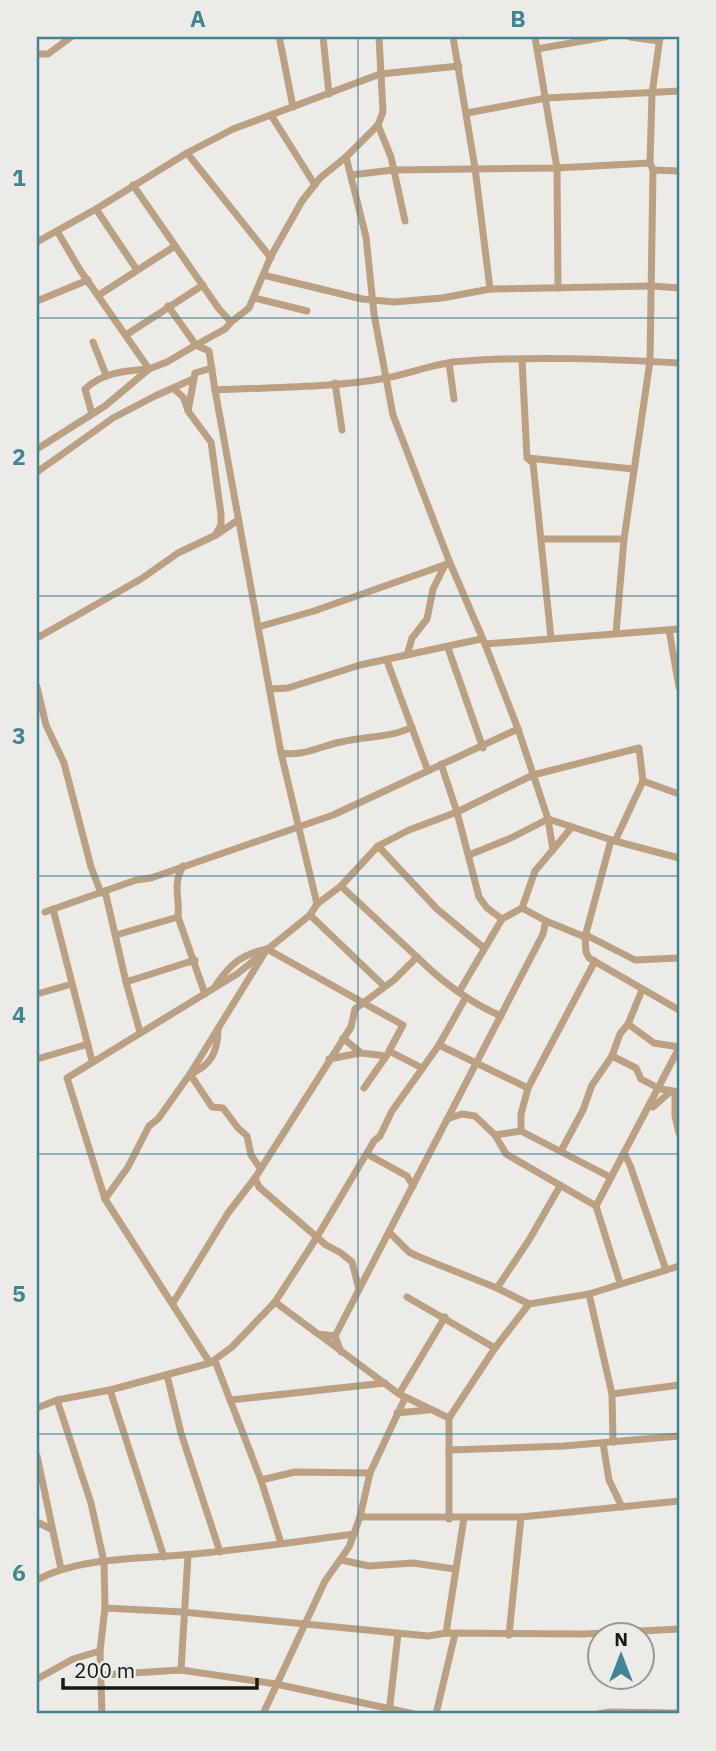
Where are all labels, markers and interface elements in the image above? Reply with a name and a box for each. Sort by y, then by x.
text: A [190,3,206,33]
text: B [510,3,526,33]
text: 1 [12,162,26,192]
text: 2 [12,441,26,471]
text: 3 [12,720,26,750]
text: 4 [12,999,26,1029]
text: 5 [12,1278,26,1308]
text: 6 [12,1557,26,1587]
north arrow [586,1622,656,1692]
text: N [614,1627,628,1651]
scale bar [63,1646,257,1690]
text: 200 m [74,1656,135,1684]

